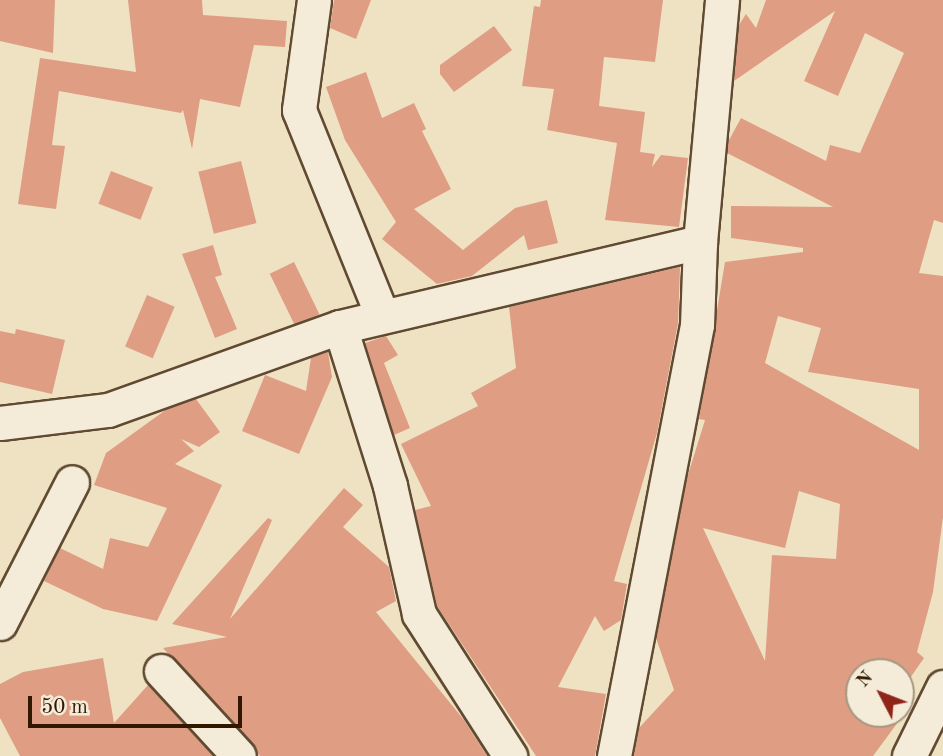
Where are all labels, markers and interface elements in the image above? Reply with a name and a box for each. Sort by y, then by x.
north arrow [845,658,915,728]
text: N [854,668,877,692]
scale bar [32,682,245,726]
text: 50 m [41,697,88,718]

